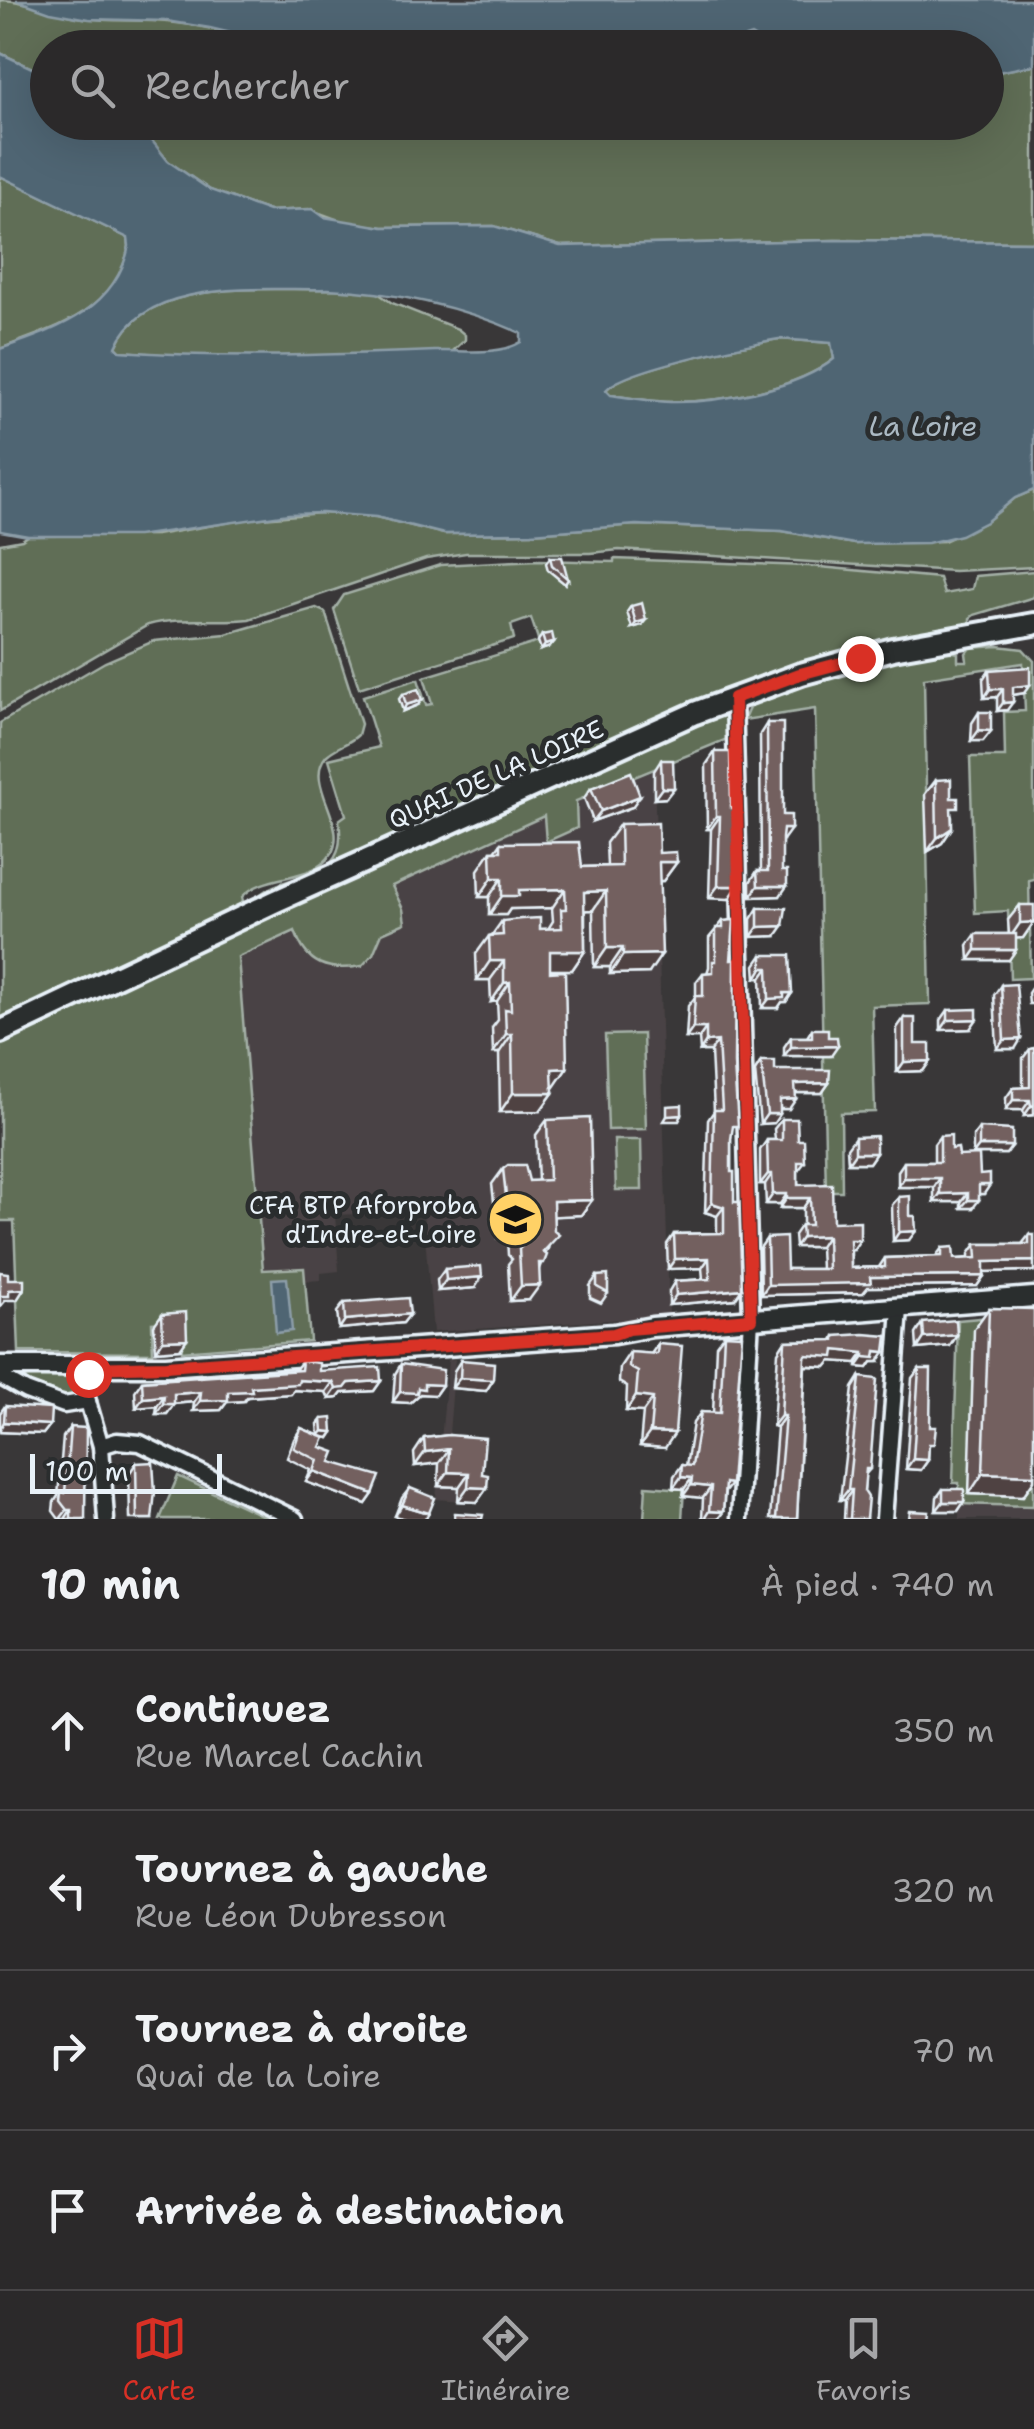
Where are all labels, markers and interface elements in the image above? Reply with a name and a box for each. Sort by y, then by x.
search box [30,30,1004,140]
icon: search [65,58,120,113]
text: Rechercher [145,60,350,111]
water label: La Loire [869,407,977,445]
route end [838,636,884,682]
street label: QUAI DE LA LOIRE [383,711,609,837]
place label: CFA BTP Aforproba d'Indre-et-Loire [249,1188,477,1251]
school or university icon: CFA BTP Aforproba d'Indre-et-Loire [486,1189,546,1249]
route start [66,1352,112,1398]
scale bar [30,1449,222,1494]
text: 100 m [45,1452,129,1490]
text: 10 min [40,1556,180,1612]
text: À pied · 740 m [761,1563,994,1606]
text: Continuez [135,1683,331,1734]
icon: ahead [40,1703,95,1758]
text: 350 m [892,1709,994,1752]
text: Rue Marcel Cachin [135,1734,423,1777]
text: Tournez à gauche [135,1843,488,1894]
icon: left [40,1863,95,1918]
text: 320 m [891,1869,994,1912]
text: Rue Léon Dubresson [135,1894,447,1937]
text: Tournez à droite [135,2003,468,2054]
icon: right [40,2023,95,2078]
text: 70 m [911,2029,994,2072]
text: Quai de la Loire [135,2054,381,2097]
icon: arrive [40,2183,95,2238]
text: Arrivée à destination [135,2185,564,2236]
tab: Carte [122,2311,196,2409]
tab: Itinéraire [441,2311,571,2409]
tab: Favoris [816,2311,912,2409]

